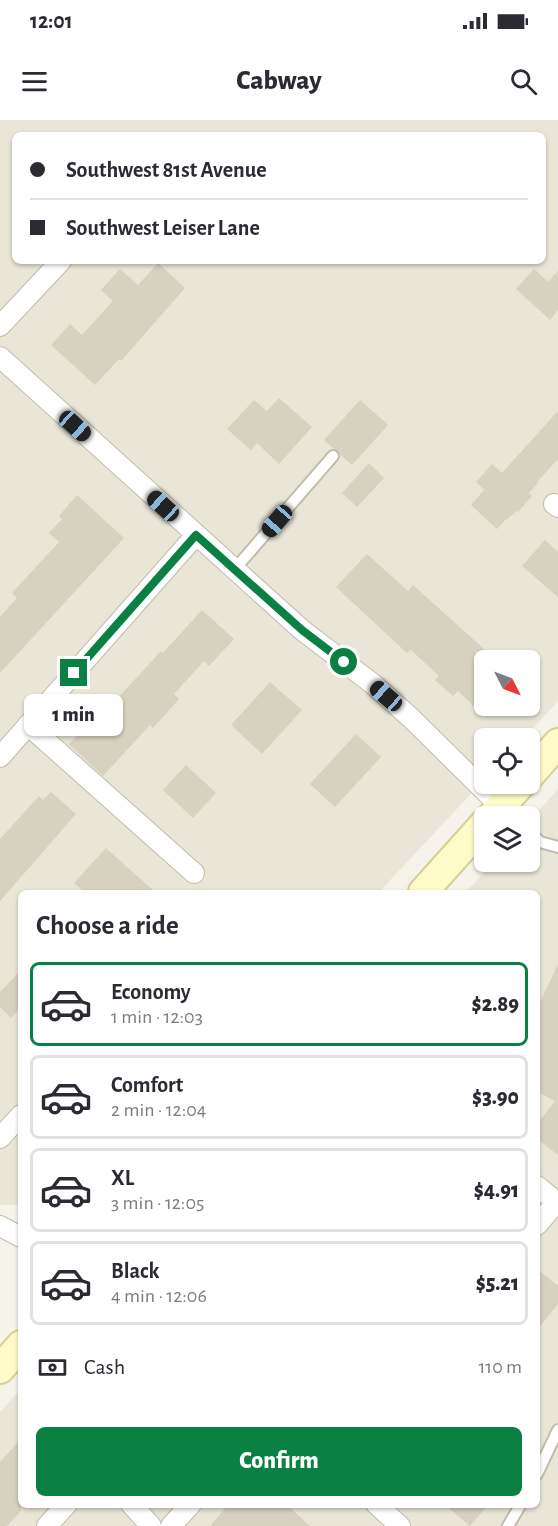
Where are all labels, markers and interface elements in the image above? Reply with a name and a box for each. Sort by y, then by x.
text: 12:01 [30,10,73,32]
icon: menu [18,65,51,98]
icon: search [507,65,540,98]
text: Cabway [236,67,322,94]
text: Southwest 81st Avenue [66,159,267,181]
text: Southwest Leiser Lane [66,217,260,239]
car [56,407,94,445]
car [144,487,182,525]
car [258,502,296,540]
route start [330,648,357,675]
north arrow [474,650,540,716]
map controls [474,650,540,872]
route end [60,659,87,686]
car [367,677,405,715]
callout: 1 min [25,694,124,736]
text: 1 min [52,705,95,725]
button: locate [474,728,540,794]
button: layers [474,806,540,872]
text: Choose a ride [36,912,179,939]
icon: car [39,977,93,1031]
text: Economy [111,981,191,1003]
text: $2.89 [472,993,519,1015]
text: 1 min · 12:03 [111,1007,203,1027]
icon: car [39,1070,93,1124]
text: Comfort [111,1074,183,1096]
text: $3.90 [472,1086,519,1108]
text: 2 min · 12:04 [111,1100,206,1120]
icon: car [39,1163,93,1217]
text: XL [111,1167,134,1189]
text: $4.91 [474,1179,519,1201]
text: 3 min · 12:05 [111,1193,204,1213]
icon: car [39,1256,93,1310]
text: Black [111,1260,159,1282]
text: $5.21 [476,1272,519,1294]
text: 4 min · 12:06 [111,1286,207,1306]
icon: cash [36,1351,69,1384]
text: Cash [84,1356,125,1378]
text: 110 m [478,1357,522,1377]
button: Confirm [36,1427,522,1496]

